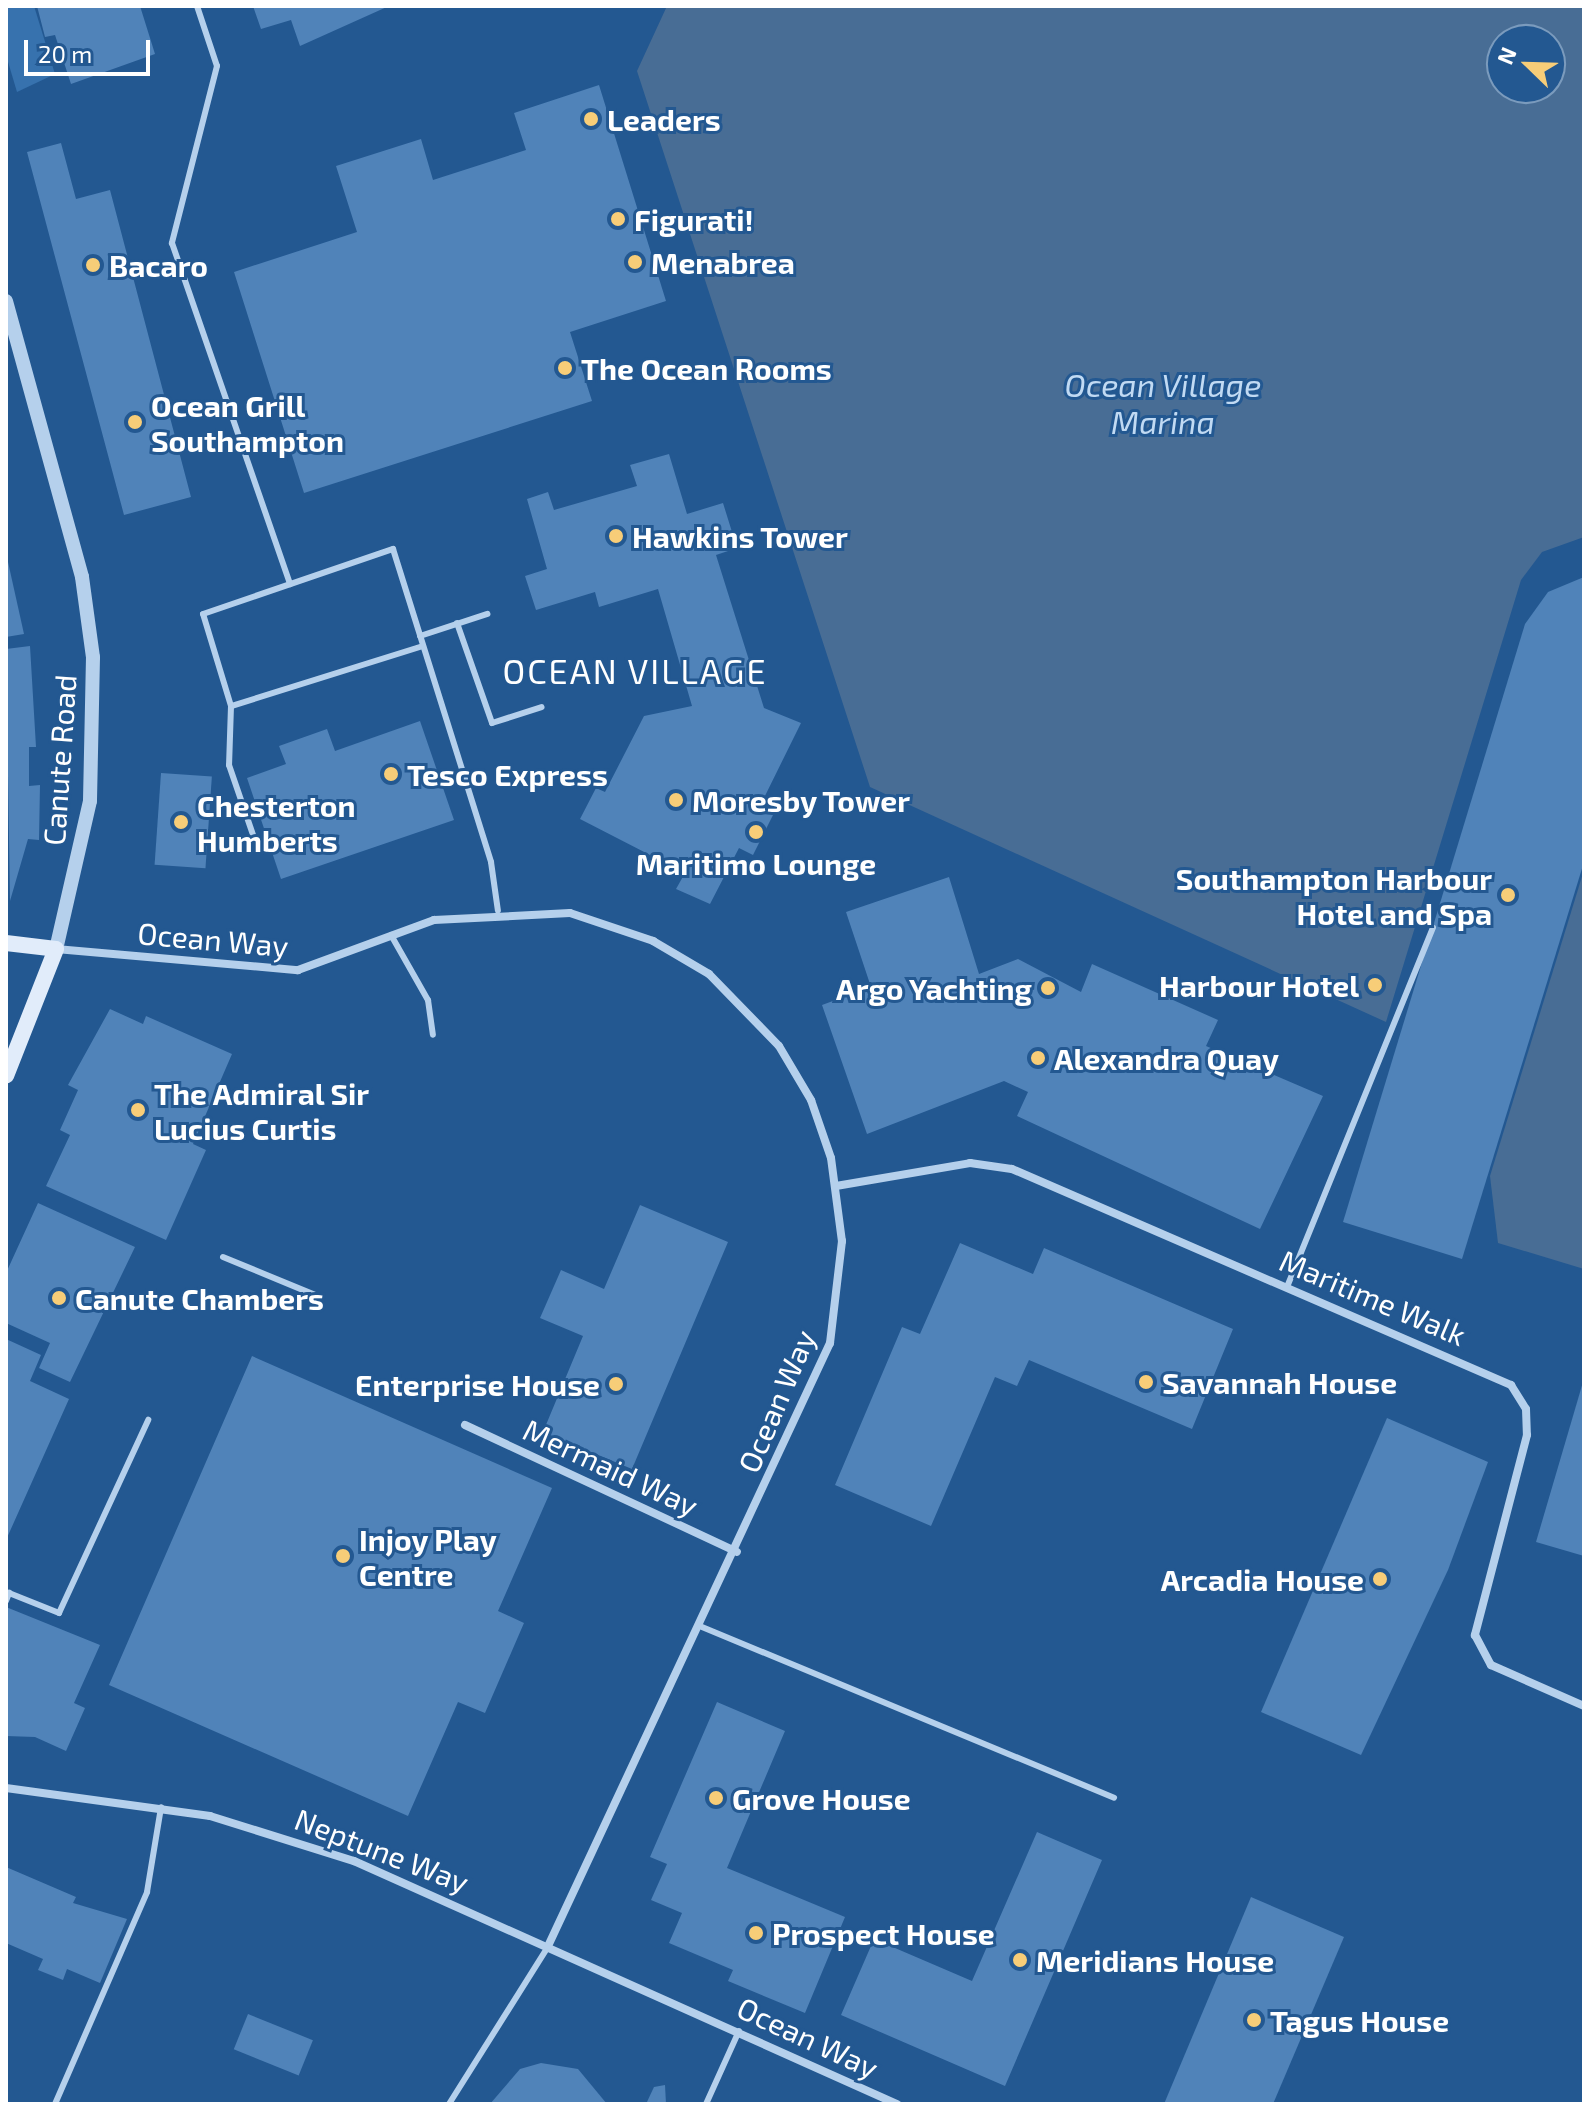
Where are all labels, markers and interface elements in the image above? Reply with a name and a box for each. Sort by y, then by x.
scale bar [28,24,154,74]
north arrow [1486,24,1566,104]
text: 20 m [38,39,92,68]
text: N [1491,43,1521,68]
place label: Leaders [607,101,721,137]
marker: Leaders [582,110,600,128]
place label: Figurati! [634,201,754,237]
marker: Figurati! [609,210,627,228]
place label: Menabrea [651,244,795,280]
place label: Bacaro [109,247,208,283]
marker: Menabrea [626,253,644,271]
marker: Bacaro [84,256,102,274]
place label: The Ocean Rooms [581,350,832,386]
marker: The Ocean Rooms [556,359,574,377]
water label: Ocean Village Marina [1064,366,1262,441]
place label: Ocean Grill Southampton [151,387,344,458]
marker: Ocean Grill Southampton [126,413,144,431]
place label: Hawkins Tower [632,518,849,554]
marker: Hawkins Tower [607,527,625,545]
district label: OCEAN VILLAGE [502,651,768,691]
street label: Canute Road [35,673,83,847]
place label: Tesco Express [407,756,608,792]
marker: Tesco Express [382,765,400,783]
place label: Moresby Tower [692,782,911,818]
place label: Chesterton Humberts [197,787,356,858]
marker: Moresby Tower [667,791,685,809]
marker: Chesterton Humberts [172,813,190,831]
marker: Maritimo Lounge [747,823,765,841]
place label: Maritimo Lounge [636,845,876,881]
place label: Southampton Harbour Hotel and Spa [1176,860,1492,930]
marker: Southampton Harbour Hotel and Spa [1499,886,1517,904]
street label: Ocean Way [136,914,290,964]
place label: Harbour Hotel [1158,967,1359,1003]
place label: Argo Yachting [835,970,1032,1006]
marker: Harbour Hotel [1366,976,1384,994]
marker: Argo Yachting [1039,979,1057,997]
place label: Alexandra Quay [1054,1040,1279,1076]
marker: Alexandra Quay [1029,1049,1047,1067]
place label: The Admiral Sir Lucius Curtis [154,1075,371,1146]
marker: The Admiral Sir Lucius Curtis [129,1101,147,1119]
street label: Maritime Walk [1274,1242,1472,1352]
place label: Canute Chambers [75,1280,324,1316]
marker: Canute Chambers [50,1289,68,1307]
street label: Ocean Way [730,1324,822,1478]
place label: Savannah House [1162,1364,1397,1400]
place label: Enterprise House [355,1366,600,1402]
marker: Savannah House [1137,1373,1155,1391]
marker: Enterprise House [607,1375,625,1393]
street label: Mermaid Way [518,1411,704,1523]
place label: Injoy Play Centre [359,1521,497,1592]
marker: Injoy Play Centre [334,1547,352,1565]
place label: Arcadia House [1161,1561,1364,1597]
marker: Arcadia House [1371,1570,1389,1588]
place label: Grove House [732,1780,911,1816]
marker: Grove House [707,1789,725,1807]
street label: Neptune Way [290,1800,474,1900]
place label: Prospect House [772,1915,995,1951]
marker: Prospect House [747,1924,765,1942]
place label: Meridians House [1036,1942,1274,1978]
marker: Meridians House [1011,1951,1029,1969]
street label: Ocean Way [732,1989,884,2085]
place label: Tagus House [1270,2002,1449,2038]
marker: Tagus House [1245,2011,1263,2029]

